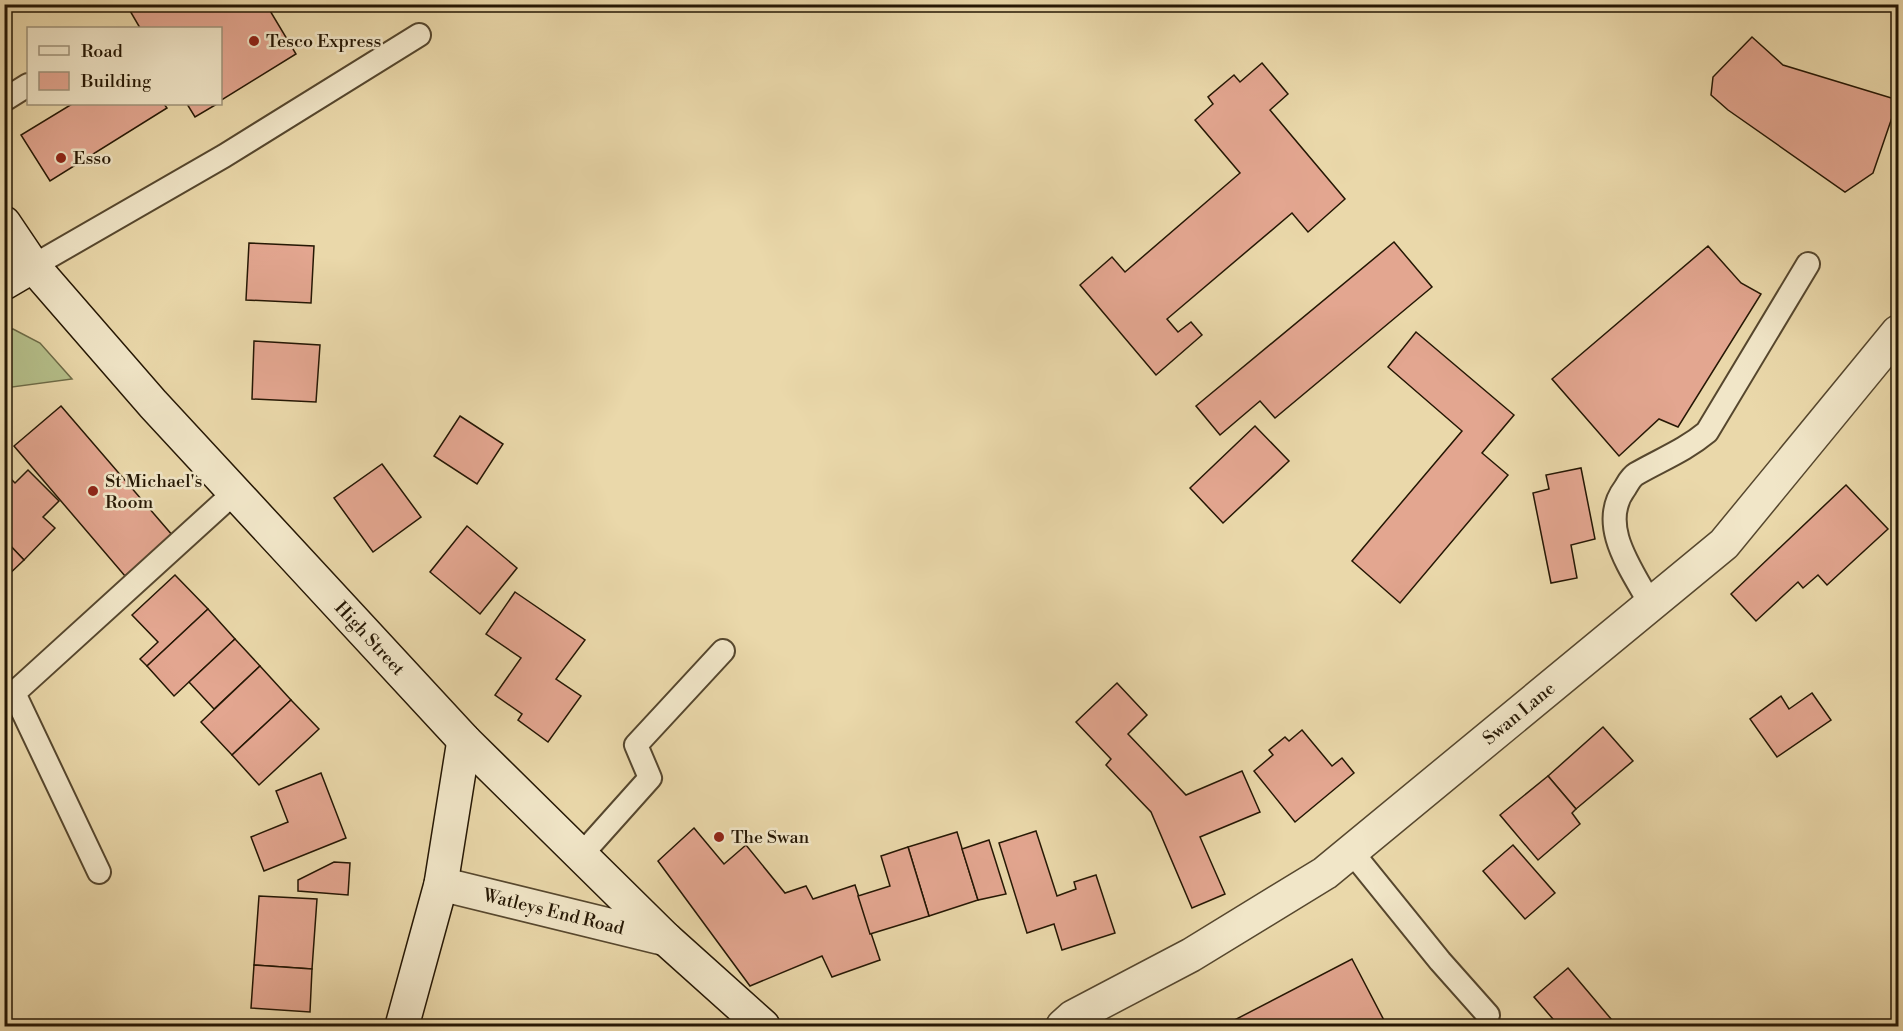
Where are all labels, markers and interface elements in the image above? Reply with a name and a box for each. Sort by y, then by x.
legend [27,27,222,105]
place label: Tesco Express [266,30,381,53]
marker: Tesco Express [247,34,261,48]
text: Road [81,40,124,63]
text: Building [80,70,152,93]
place label: Esso [73,147,111,170]
marker: Esso [54,151,68,165]
place label: St Michael's Room [105,470,202,514]
marker: St Michael's Room [86,484,100,498]
street label: High Street [330,596,410,681]
street label: Swan Lane [1478,677,1560,750]
place label: The Swan [731,826,810,849]
marker: The Swan [712,830,726,844]
street label: Watleys End Road [480,883,627,940]

